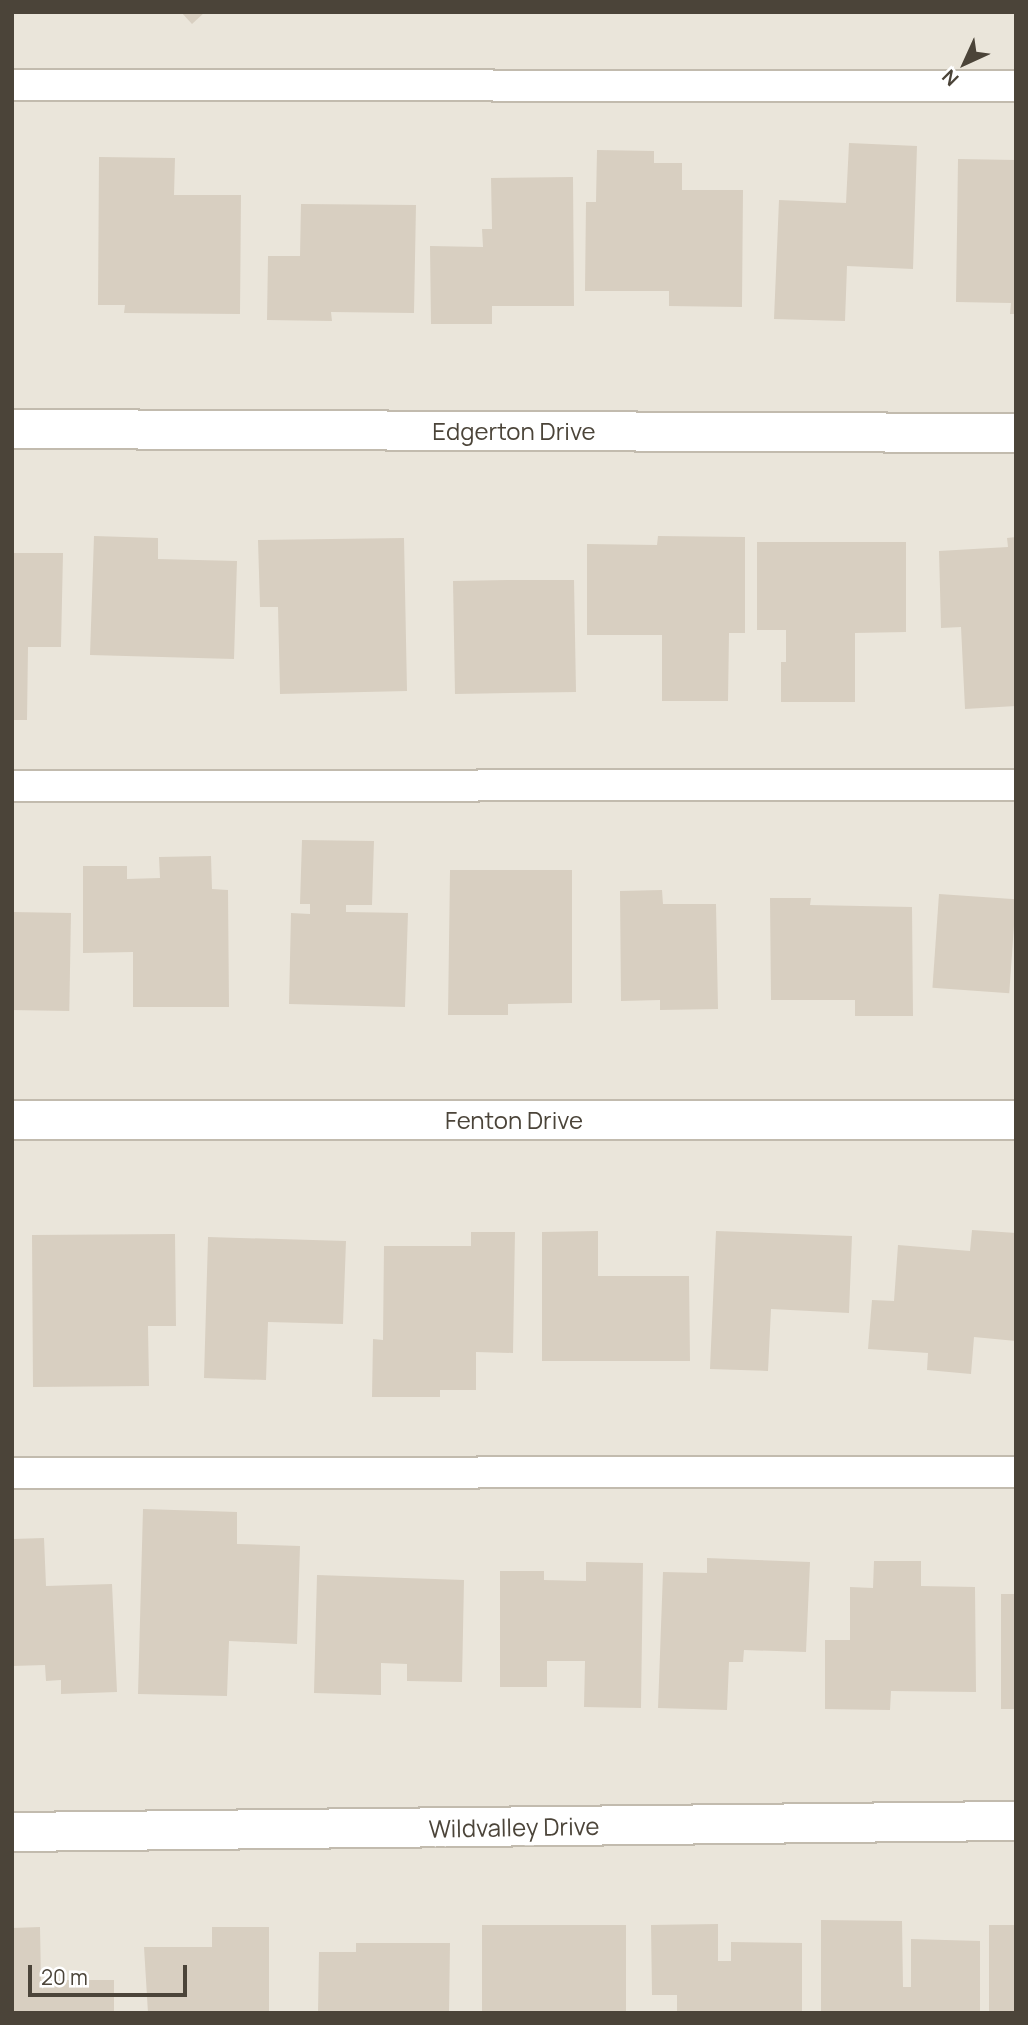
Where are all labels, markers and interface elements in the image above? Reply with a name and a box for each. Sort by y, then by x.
north arrow [930,28,1000,98]
text: N [936,64,964,92]
street label: Edgerton Drive [432,417,596,445]
street label: Fenton Drive [445,1106,583,1134]
street label: Wildvalley Drive [428,1811,600,1843]
scale bar [32,1952,191,1996]
text: 20 m [41,1963,88,1991]

